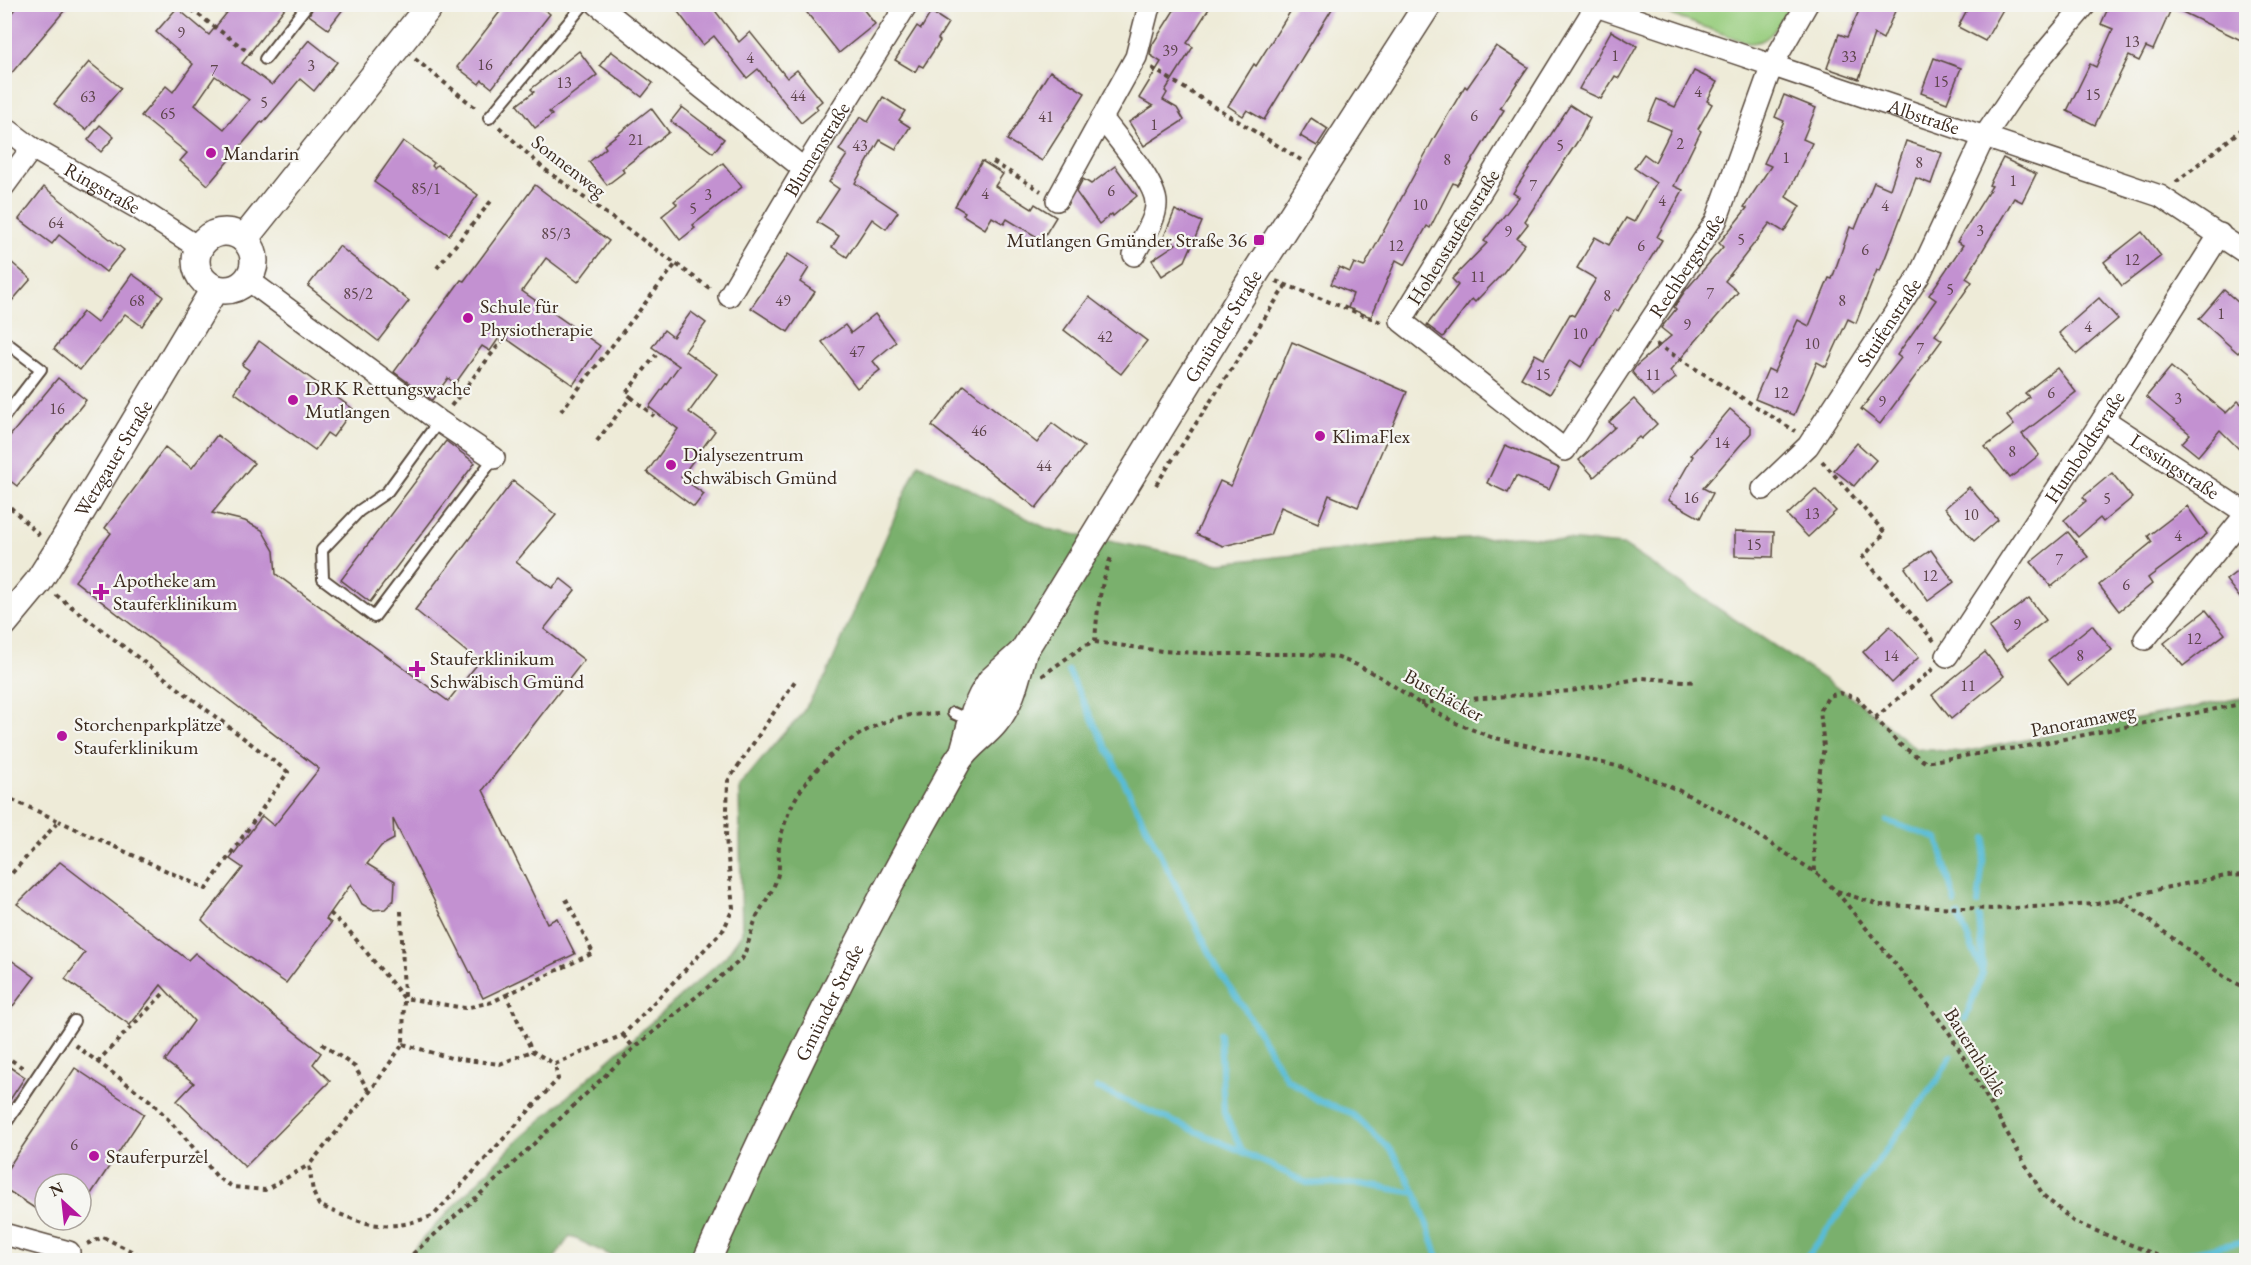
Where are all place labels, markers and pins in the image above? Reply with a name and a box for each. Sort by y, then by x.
place label: Mandarin [223,140,300,166]
marker: Mandarin [204,146,218,160]
place label: Mutlangen Gmünder Straße 36 [1007,227,1247,253]
marker: Mutlangen Gmünder Straße 36 [1252,233,1266,247]
place label: Schule für Physiotherapie [480,293,593,342]
marker: Schule für Physiotherapie [461,311,475,325]
place label: DRK Rettungswache Mutlangen [305,375,471,424]
marker: DRK Rettungswache Mutlangen [286,393,300,407]
place label: KlimaFlex [1332,423,1410,449]
marker: KlimaFlex [1313,429,1327,443]
place label: Dialysezentrum Schwäbisch Gmünd [683,441,838,490]
marker: Dialysezentrum Schwäbisch Gmünd [664,458,678,472]
place label: Apotheke am Stauferklinikum [112,567,238,616]
marker: Apotheke am Stauferklinikum [94,585,108,599]
place label: Stauferklinikum Schwäbisch Gmünd [430,645,585,694]
marker: Stauferklinikum Schwäbisch Gmünd [408,660,426,678]
place label: Storchenparkplätze Stauferklinikum [74,711,222,760]
marker: Storchenparkplätze Stauferklinikum [55,729,69,743]
place label: Stauferpurzel [106,1143,208,1169]
marker: Stauferpurzel [87,1149,101,1163]

